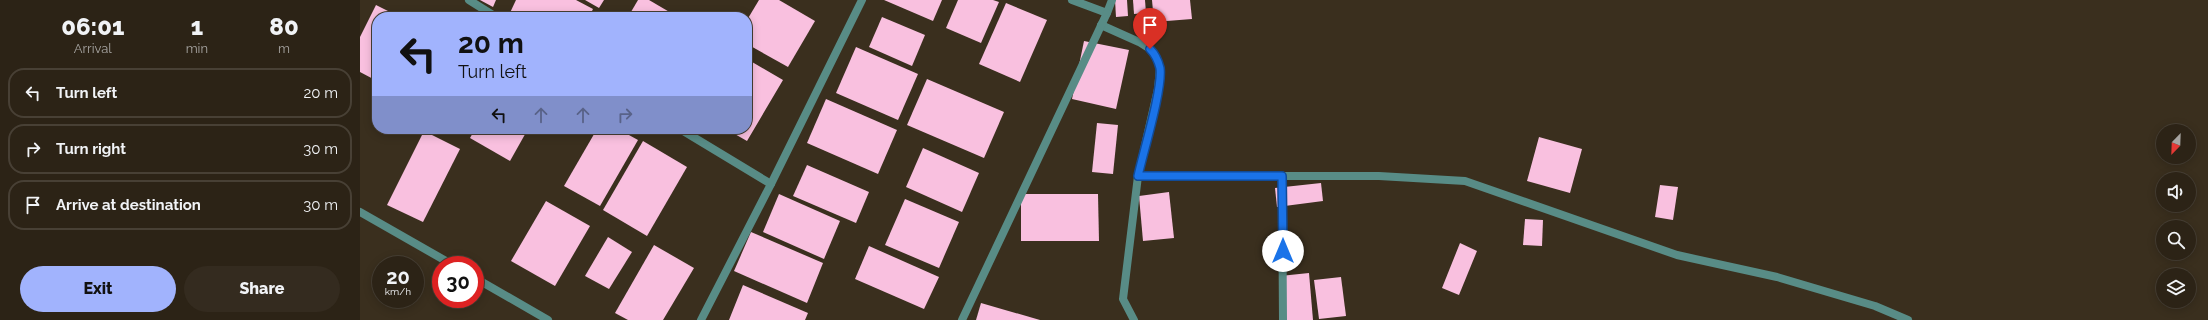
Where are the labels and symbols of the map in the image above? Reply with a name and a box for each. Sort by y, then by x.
pin [1133,8,1167,49]
north arrow [2156,124,2196,164]
position arrow [1262,230,1304,272]
speed limit sign: 30 [432,256,484,308]

